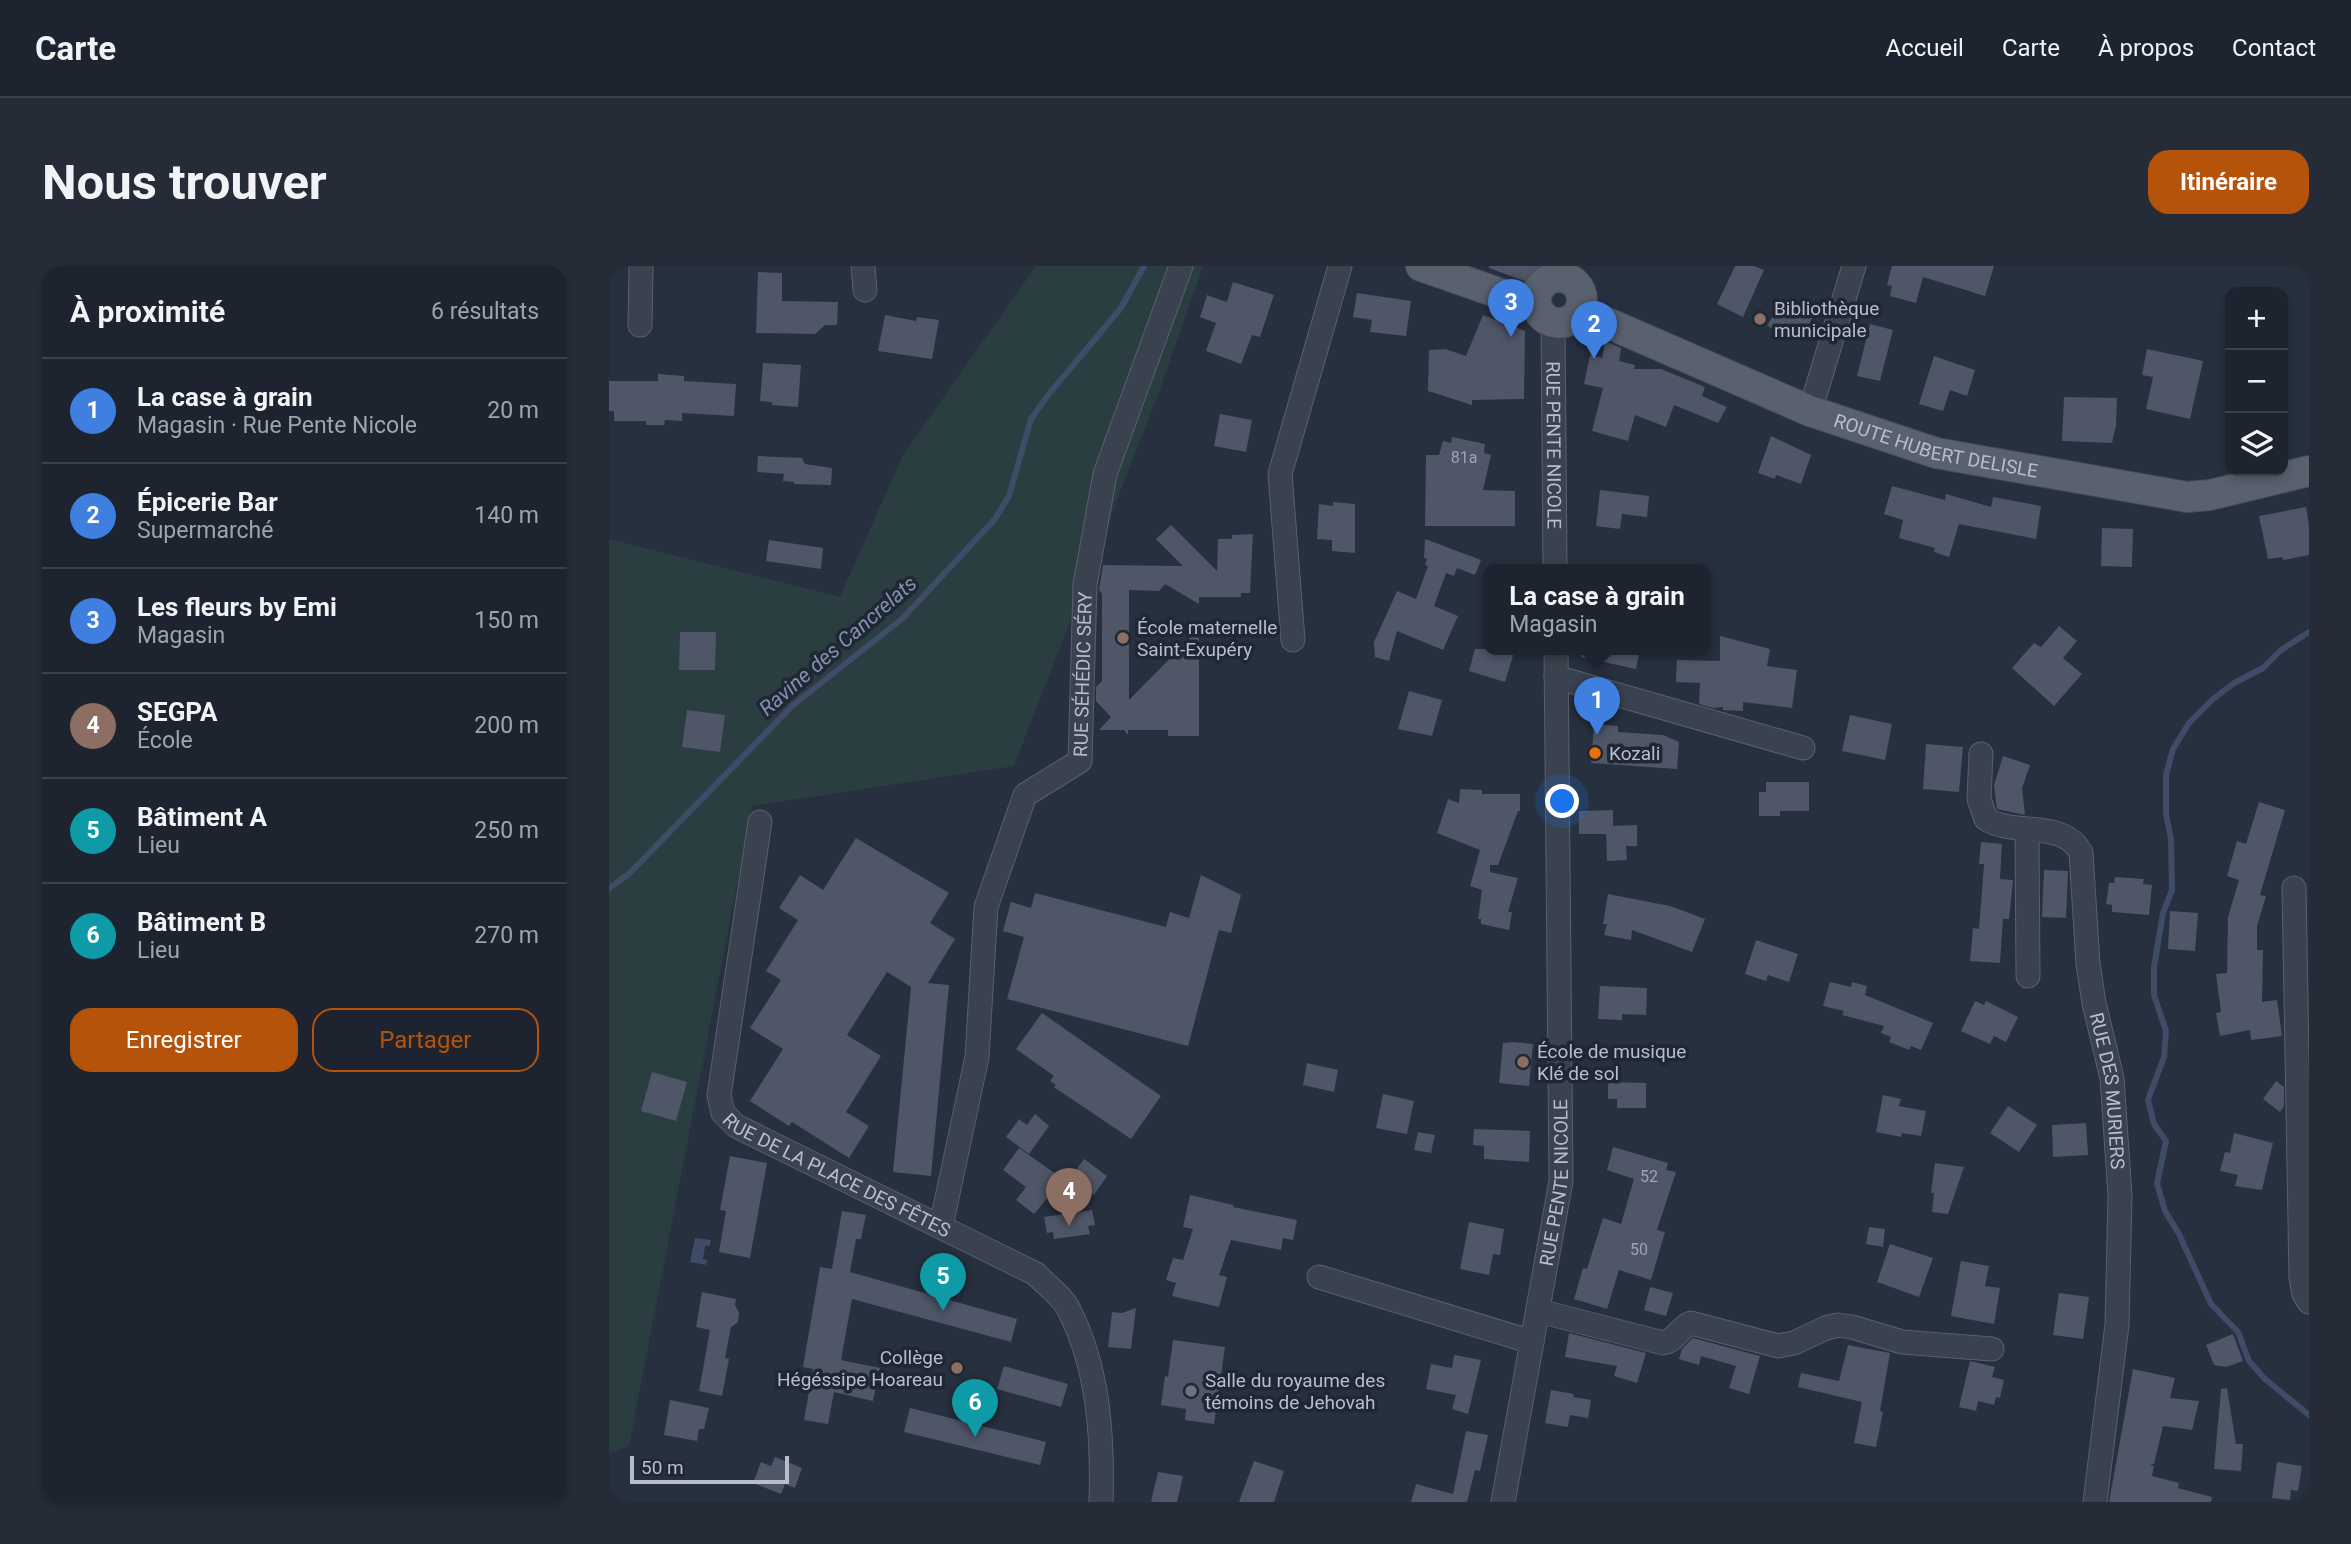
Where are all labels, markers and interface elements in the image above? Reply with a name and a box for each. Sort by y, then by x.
text: Carte [35,29,116,68]
text: Accueil [1885,34,1964,62]
text: Carte [2002,34,2060,62]
text: À propos [2098,34,2194,62]
text: Contact [2232,34,2316,62]
button: Itinéraire [2148,150,2309,214]
text: Nous trouver [42,154,327,211]
pin: 3 [1488,279,1534,337]
map controls [2225,287,2288,476]
button: + [2225,287,2288,350]
text: À proximité [70,294,225,329]
place label: Bibliothèque municipale [1774,297,1879,342]
text: 6 résultats [431,298,539,325]
pin: 2 [1571,301,1617,359]
marker: Bibliothèque municipale [1752,311,1768,327]
button: − [2225,350,2288,413]
street label: RUE PENTE NICOLE [1541,361,1566,529]
text: La case à grain [137,382,312,412]
text: 1 [86,397,100,424]
text: 20 m [487,397,539,424]
street label: ROUTE HUBERT DELISLE [1831,409,2040,483]
text: Magasin · Rue Pente Nicole [137,412,417,439]
button: layers [2225,413,2288,476]
house number: 81a [1451,448,1477,467]
text: Épicerie Bar [137,487,278,517]
text: 2 [86,502,100,529]
text: 140 m [474,502,539,529]
text: Supermarché [137,517,273,544]
popup [1483,564,1711,655]
water label: Ravine des Cancrelats [754,571,922,721]
text: La case à grain [1509,581,1685,611]
street label: RUE SÉHÉDIC SÉRY [1069,591,1097,757]
text: Les fleurs by Emi [137,592,337,622]
text: 3 [86,607,100,634]
text: 150 m [474,607,539,634]
text: Magasin [1509,611,1597,638]
place label: École maternelle Saint-Exupéry [1137,616,1277,661]
text: Magasin [137,622,225,649]
marker: École maternelle Saint-Exupéry [1115,630,1131,646]
pin: 1 [1574,677,1620,735]
text: SEGPA [137,697,218,727]
text: 4 [86,712,100,739]
text: 200 m [474,712,539,739]
text: École [137,727,193,754]
place label: Kozali [1609,742,1660,765]
marker: Kozali [1587,745,1603,761]
your location [1545,784,1579,818]
text: Bâtiment A [137,802,267,832]
text: 5 [86,817,100,844]
text: 250 m [474,817,539,844]
text: Lieu [137,832,180,859]
text: Bâtiment B [137,907,266,937]
text: 6 [86,922,100,949]
text: 270 m [474,922,539,949]
text: Lieu [137,937,180,964]
button: Enregistrer [70,1008,298,1072]
button: Partager [312,1008,539,1072]
street label: RUE DES MURIERS [2085,1010,2129,1170]
place label: École de musique Klé de sol [1537,1040,1686,1085]
marker: École de musique Klé de sol [1515,1054,1531,1070]
street label: RUE PENTE NICOLE [1535,1099,1573,1268]
street label: RUE DE LA PLACE DES FÊTES [718,1108,954,1242]
house number: 52 [1640,1167,1658,1186]
pin: 4 [1046,1168,1092,1226]
house number: 50 [1630,1240,1648,1259]
pin: 5 [920,1253,966,1311]
place label: Collège Hégéssipe Hoareau [777,1346,943,1391]
marker: Collège Hégéssipe Hoareau [949,1360,965,1376]
place label: Salle du royaume des témoins de Jehovah [1205,1369,1385,1414]
pin: 6 [952,1379,998,1437]
marker: Salle du royaume des témoins de Jehovah [1183,1383,1199,1399]
scale bar [630,1453,789,1485]
text: 50 m [641,1456,684,1479]

